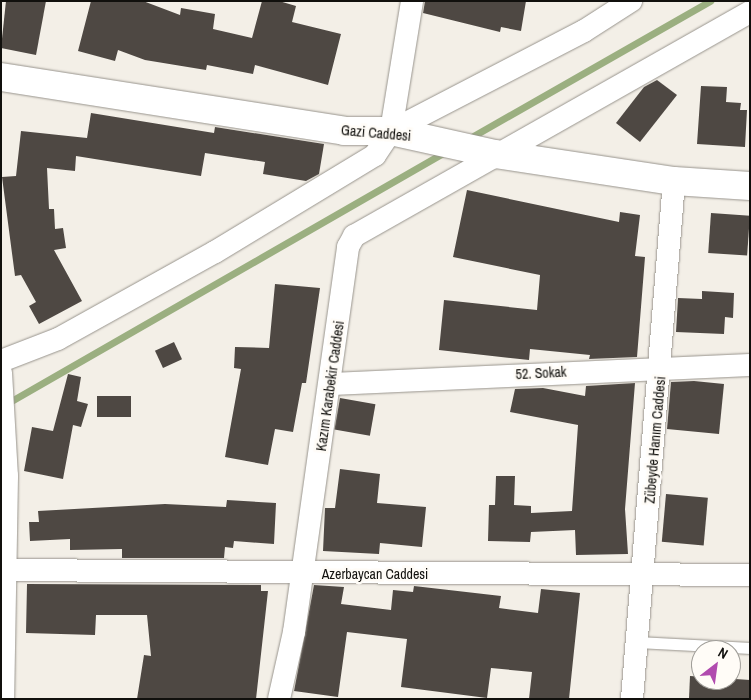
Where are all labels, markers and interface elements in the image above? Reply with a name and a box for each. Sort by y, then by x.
street label: Gazi Caddesi [340,122,412,144]
street label: Kazım Karabekir Caddesi [313,320,347,452]
street label: 52. Sokak [515,363,567,383]
street label: Zübeyde Hanım Caddesi [641,376,669,504]
street label: Azerbaycan Caddesi [322,566,428,582]
north arrow [691,640,741,690]
text: N [715,643,731,663]

